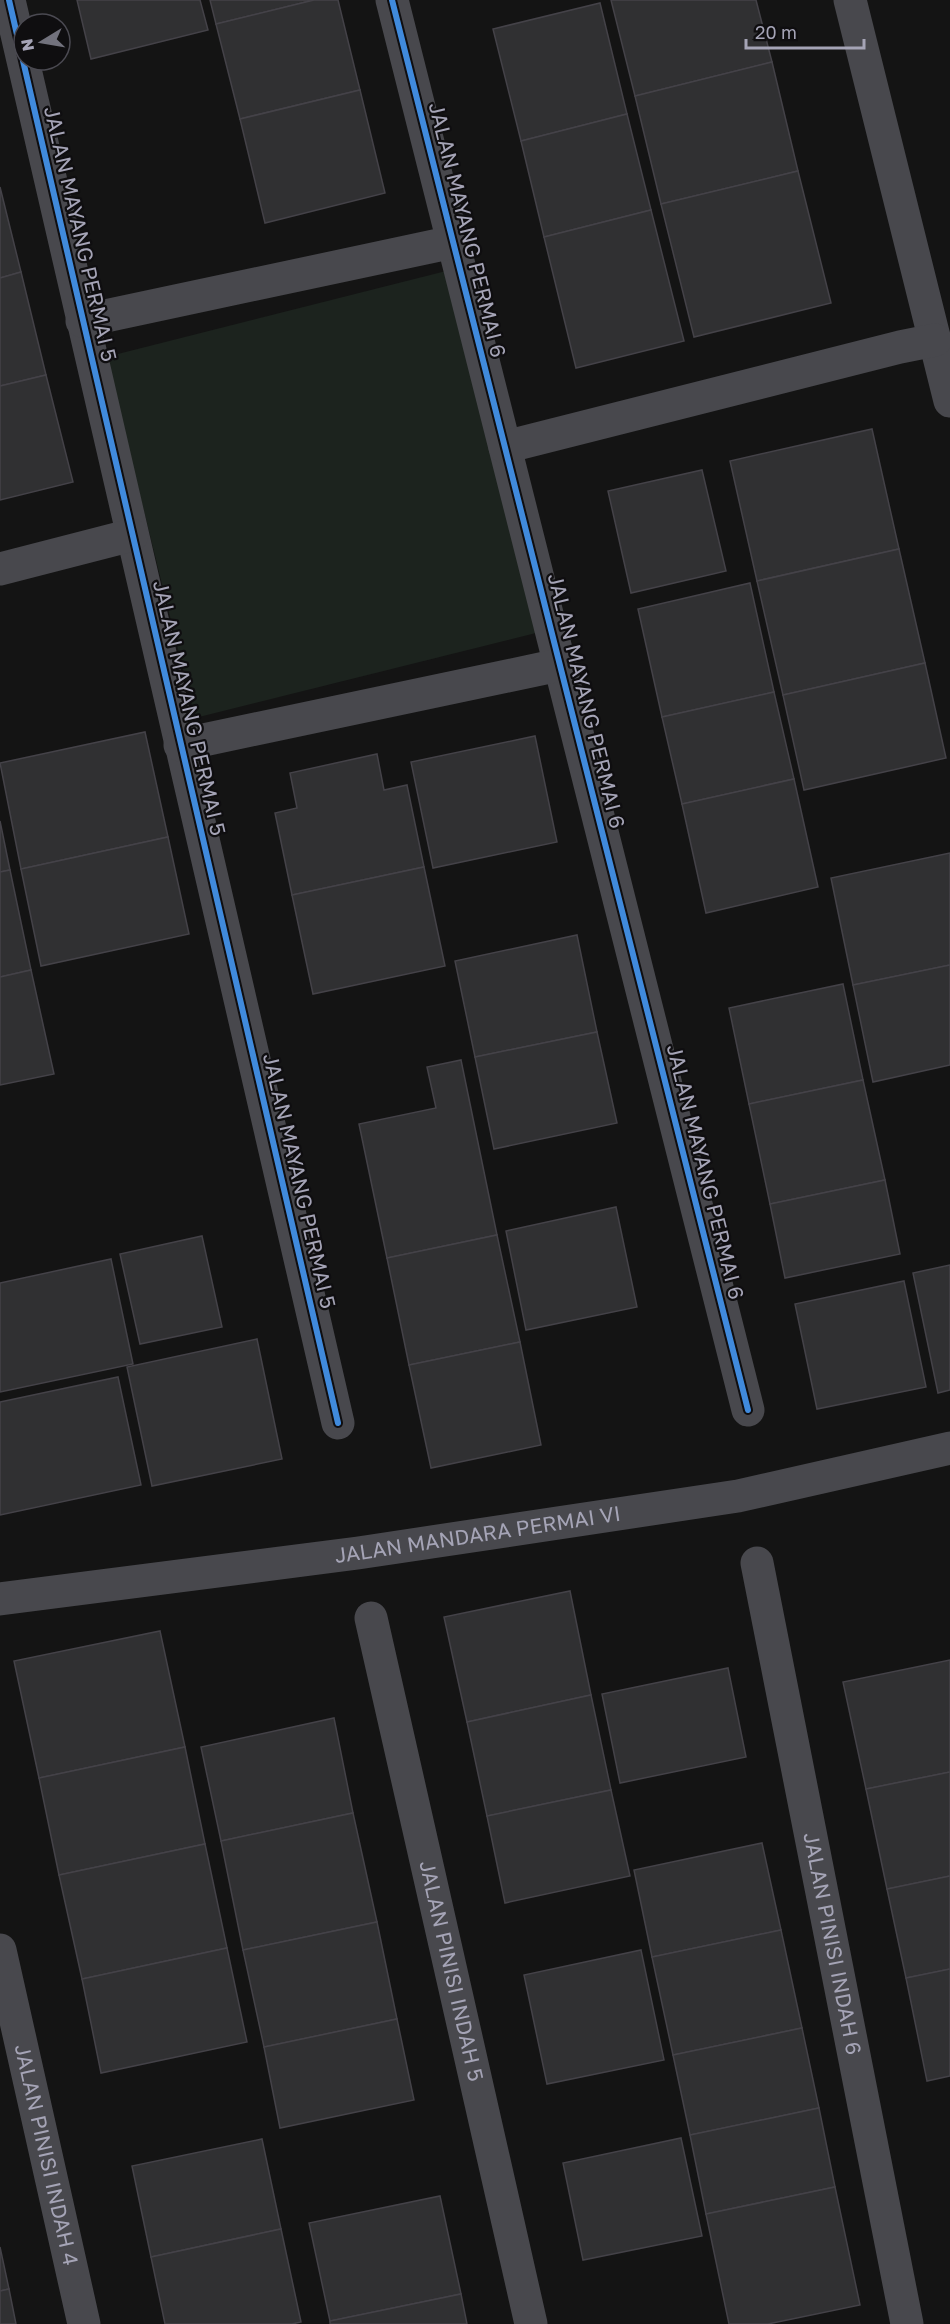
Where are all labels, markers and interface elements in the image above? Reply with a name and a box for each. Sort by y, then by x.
north arrow [12,12,72,72]
scale bar [746,12,864,50]
text: 20 m [755,21,797,43]
text: N [16,37,38,53]
street label: JALAN MAYANG PERMAI 6 [424,100,512,360]
street label: JALAN MAYANG PERMAI 5 [39,103,123,364]
street label: JALAN MAYANG PERMAI 6 [543,571,631,831]
street label: JALAN MAYANG PERMAI 5 [148,577,232,838]
street label: JALAN MAYANG PERMAI 6 [662,1042,750,1302]
street label: JALAN MAYANG PERMAI 5 [258,1050,342,1311]
street label: JALAN MANDARA PERMAI VI [333,1500,622,1568]
street label: JALAN PINISI INDAH 6 [798,1830,868,2057]
street label: JALAN PINISI INDAH 5 [414,1858,490,2084]
street label: JALAN PINISI INDAH 4 [10,2041,84,2268]

